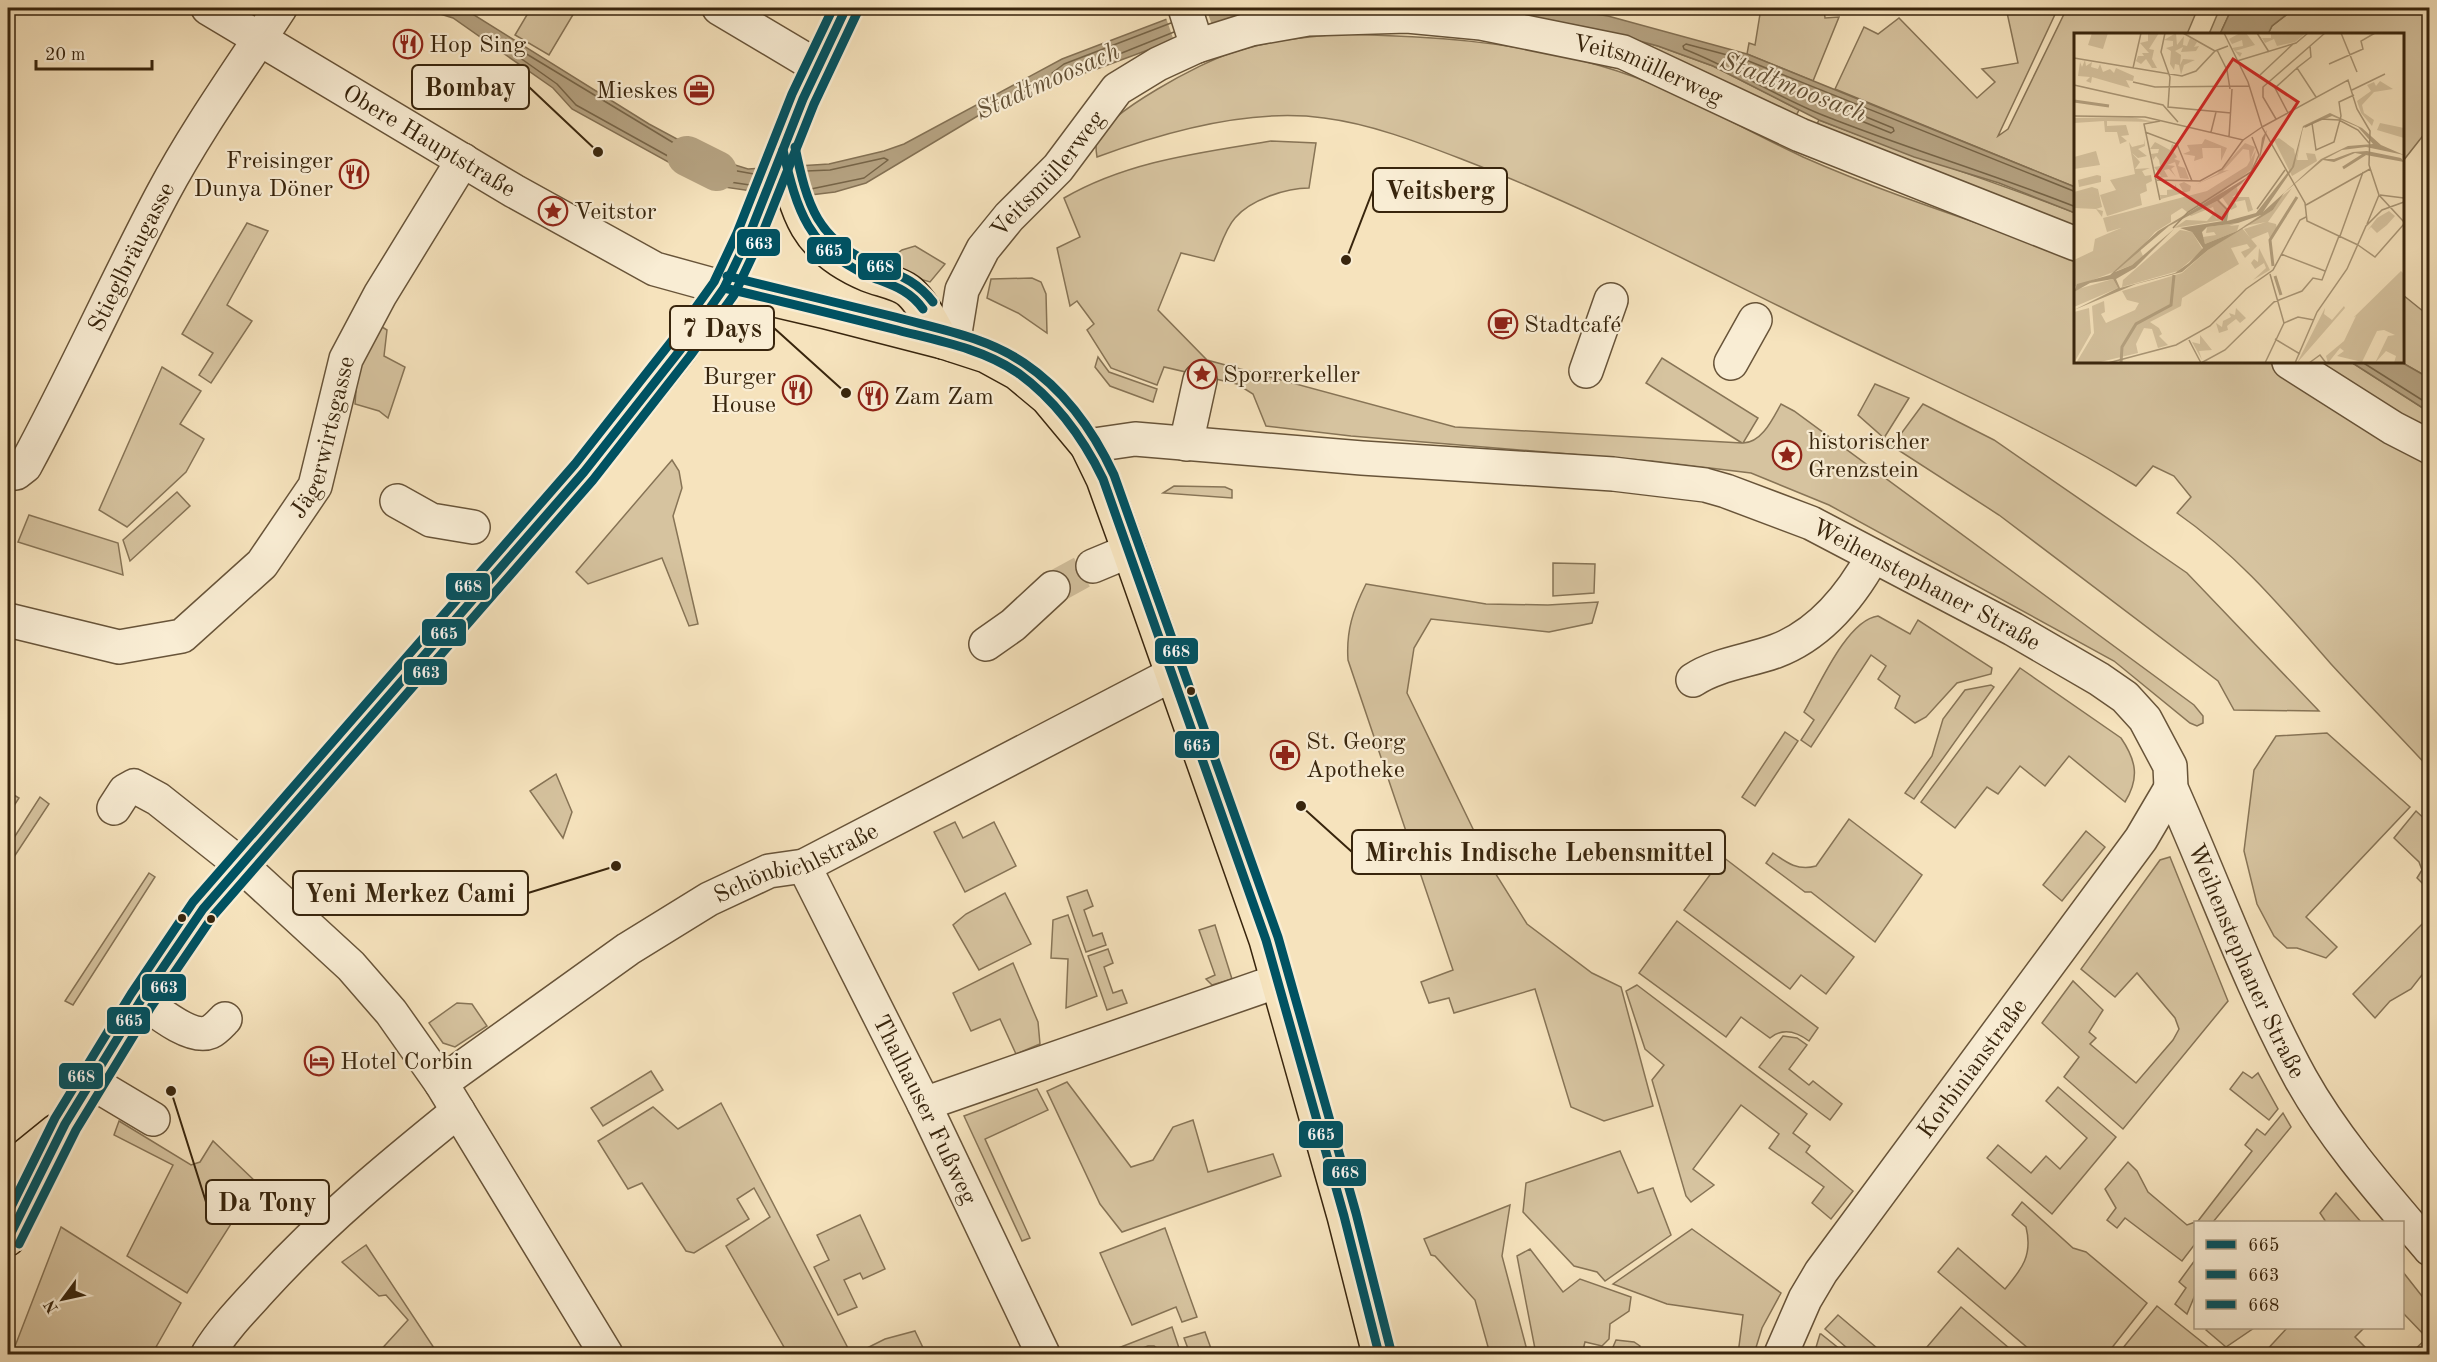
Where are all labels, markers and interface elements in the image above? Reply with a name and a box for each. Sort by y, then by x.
restaurant icon: Hop Sing [392,28,424,60]
street label: Veitsmüllerweg [1571,32,1726,111]
scale bar [36,33,152,71]
inset map [2074,33,2404,363]
place label: Hop Sing [429,34,526,58]
water label: Stadtmoosach [972,38,1124,125]
text: 20 m [45,46,85,64]
water label: Stadtmoosach [1716,48,1870,128]
callout: Bombay [412,65,529,109]
office icon: Mieskes [683,74,715,106]
text: Bombay [424,76,516,102]
place label: Mieskes [596,80,678,104]
street label: Obere Hauptstraße [338,81,519,203]
street label: Veitsmüllerweg [987,107,1110,243]
place label: Freisinger Dunya Döner [194,150,333,202]
restaurant icon: Freisinger Dunya Döner [338,158,370,190]
callout: Veitsberg [1373,168,1507,212]
street label: Stieglbräugasse [85,179,180,336]
text: Veitsberg [1385,179,1496,205]
place icon: Veitstor [537,195,569,227]
place label: Veitstor [574,201,657,225]
line badge: 663 [736,228,781,257]
line badge: 665 [806,236,852,265]
text: 663 [745,237,773,253]
text: 665 [815,244,843,260]
line badge: 668 [857,252,902,281]
text: 668 [866,260,894,276]
callout: 7 Days [670,306,774,350]
cafe icon: Stadtcafé [1487,308,1519,340]
place label: Stadtcafé [1524,314,1621,338]
text: 7 Days [682,317,762,343]
street label: Jägerwirtsgasse [287,354,360,523]
place icon: Sporrerkeller [1186,358,1218,390]
place label: Sporrerkeller [1223,364,1360,388]
place label: Burger House [703,366,776,418]
restaurant icon: Burger House [781,374,813,406]
restaurant icon: Zam Zam [857,380,889,412]
place label: Zam Zam [894,386,994,410]
place label: historischer Grenzstein [1808,431,1930,483]
place icon: historischer Grenzstein [1771,439,1803,471]
street label: Weihenstephaner Straße [1808,516,2044,656]
line badge: 668 [445,572,491,601]
text: 668 [454,580,482,596]
line badge: 665 [421,618,467,647]
text: 665 [430,627,458,643]
line badge: 668 [1154,637,1199,665]
text: 668 [1162,645,1190,661]
line badge: 663 [403,658,448,686]
text: 663 [412,666,440,682]
unlabelled marker [1185,685,1197,697]
line badge: 665 [1174,730,1220,759]
place label: St. Georg Apotheke [1306,731,1406,783]
text: 665 [1183,739,1211,755]
pharmacy icon: St. Georg Apotheke [1269,739,1301,771]
street label: Schönbichlstraße [711,820,883,909]
callout: Mirchis Indische Lebensmittel [1352,830,1725,874]
text: Mirchis Indische Lebensmittel [1364,841,1714,867]
street label: Weihenstephaner Straße [2182,841,2308,1083]
callout: Yeni Merkez Cami [293,871,528,915]
text: Yeni Merkez Cami [305,882,515,908]
unlabelled marker [176,912,188,924]
unlabelled marker [205,913,217,925]
line badge: 663 [141,973,187,1002]
text: 663 [150,981,178,997]
street label: Korbinianstraße [1914,995,2033,1144]
line badge: 665 [106,1006,151,1035]
street label: Thalhauser Fußweg [867,1012,980,1209]
text: 665 [115,1014,143,1030]
hotel icon: Hotel Corbin [303,1045,335,1077]
place label: Hotel Corbin [340,1051,473,1075]
line badge: 668 [58,1062,104,1090]
text: 668 [67,1070,95,1086]
line badge: 665 [1298,1120,1344,1149]
text: 665 [1307,1128,1335,1144]
line badge: 668 [1322,1158,1367,1187]
text: 668 [1331,1166,1359,1182]
callout: Da Tony [206,1180,329,1224]
text: Da Tony [217,1191,317,1217]
legend [2194,1221,2404,1329]
text: 665 [2248,1237,2279,1255]
text: 663 [2248,1267,2279,1285]
north arrow [33,1269,93,1329]
text: N [42,1296,62,1316]
text: 668 [2248,1297,2279,1315]

